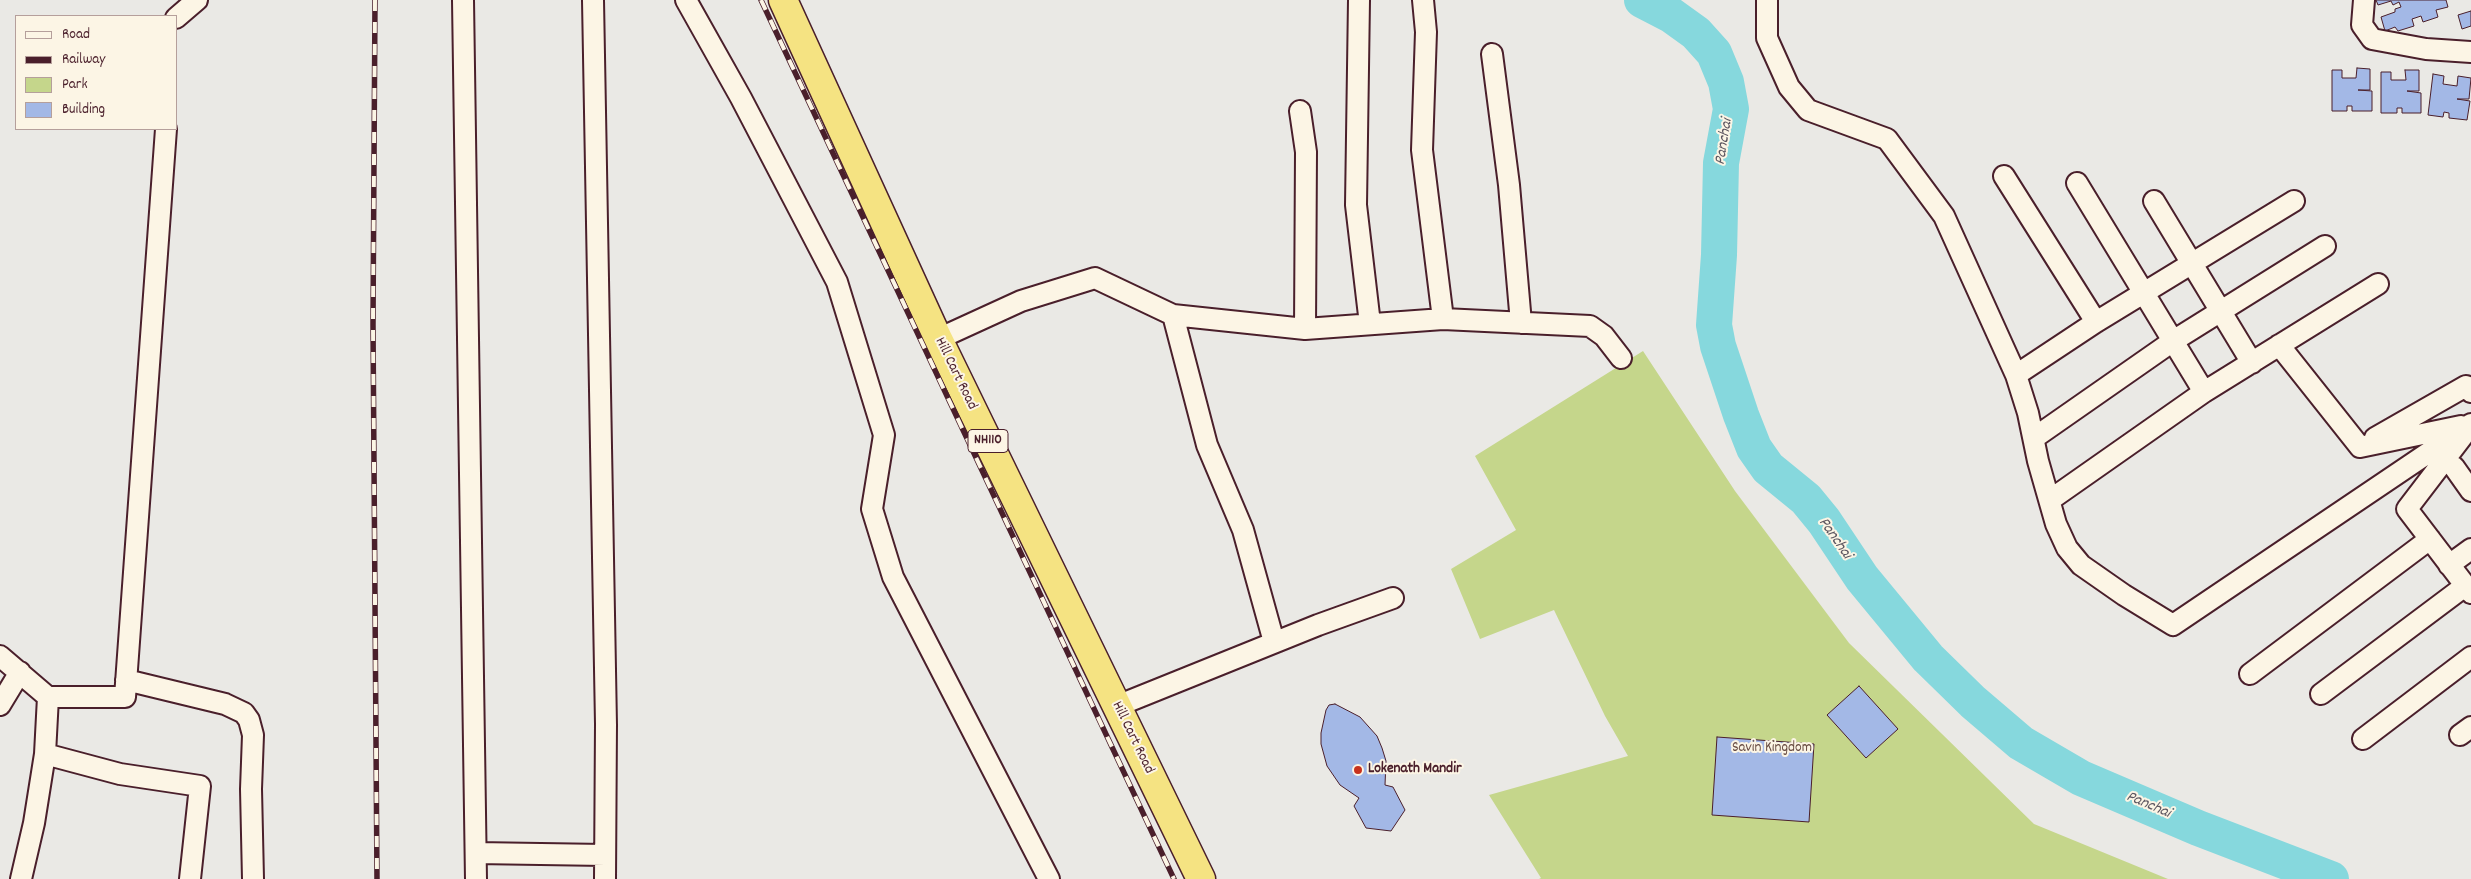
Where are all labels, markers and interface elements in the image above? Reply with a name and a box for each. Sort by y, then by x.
legend [15,15,178,130]
text: Road [62,24,90,46]
text: Railway [62,49,105,71]
text: Park [62,74,88,96]
text: Building [62,99,105,121]
water label: Panchai [1712,118,1738,166]
street label: Hill Cart Road [930,335,980,413]
road number: NH110 [968,430,1008,452]
water label: Panchai [1813,515,1855,563]
street label: Hill Cart Road [1107,699,1157,777]
park label: Savin Kingdom [1732,740,1812,758]
place label: Lokenath Mandir [1368,761,1461,779]
marker: Lokenath Mandir [1352,764,1364,776]
water label: Panchai [2123,788,2173,824]

